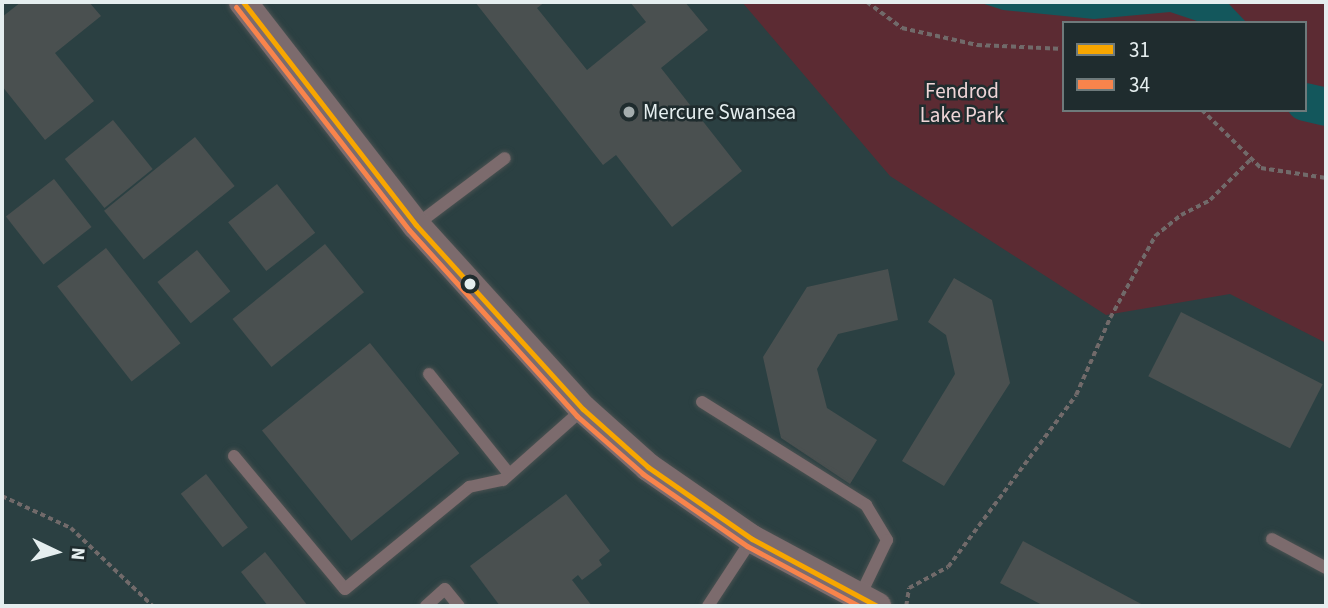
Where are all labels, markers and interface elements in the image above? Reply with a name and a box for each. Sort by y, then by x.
legend [1062,21,1307,112]
text: 31 [1129,35,1150,65]
text: 34 [1129,70,1150,100]
park label: Fendrod Lake Park [920,78,1004,128]
place label: Mercure Swansea [643,99,796,125]
marker: Mercure Swansea [621,104,637,120]
unlabelled marker [463,277,477,291]
north arrow [21,517,91,587]
text: N [63,546,91,561]

